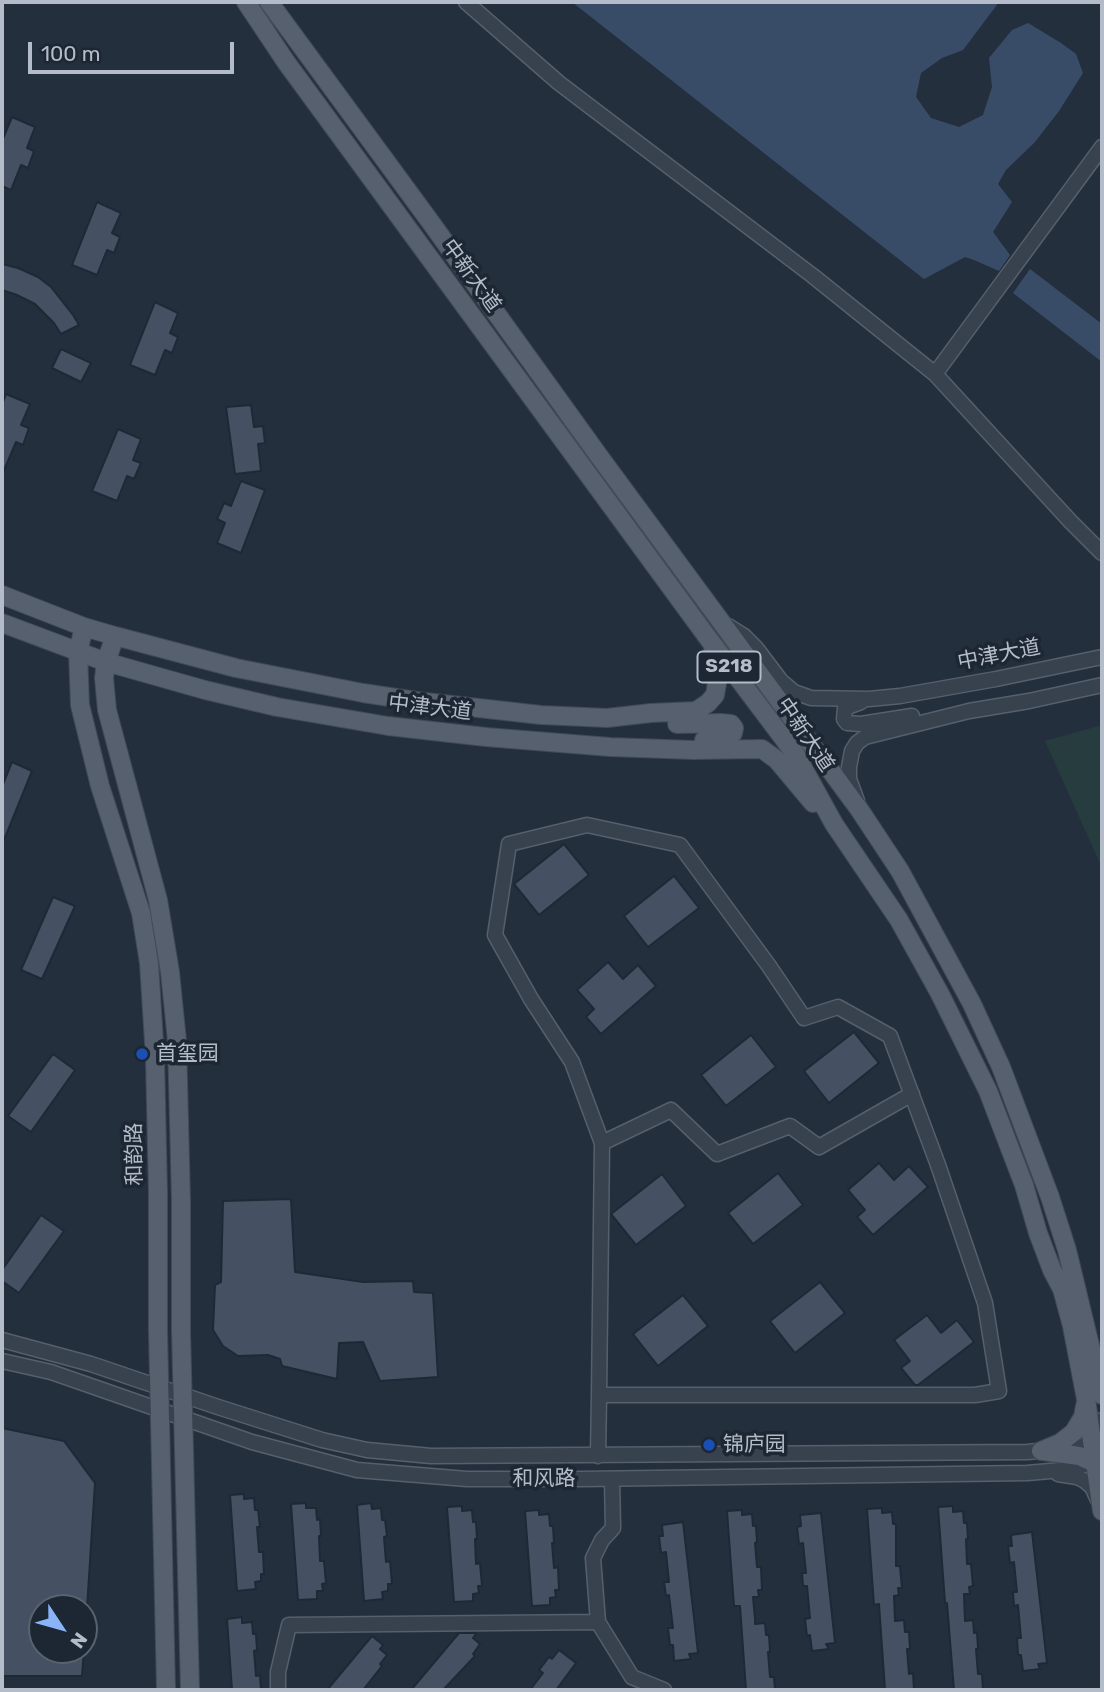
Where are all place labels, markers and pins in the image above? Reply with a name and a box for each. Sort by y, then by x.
place label: 首玺园 [156,1041,219,1067]
marker: 首玺园 [134,1046,150,1062]
place label: 锦庐园 [723,1432,786,1458]
marker: 锦庐园 [701,1437,717,1453]

